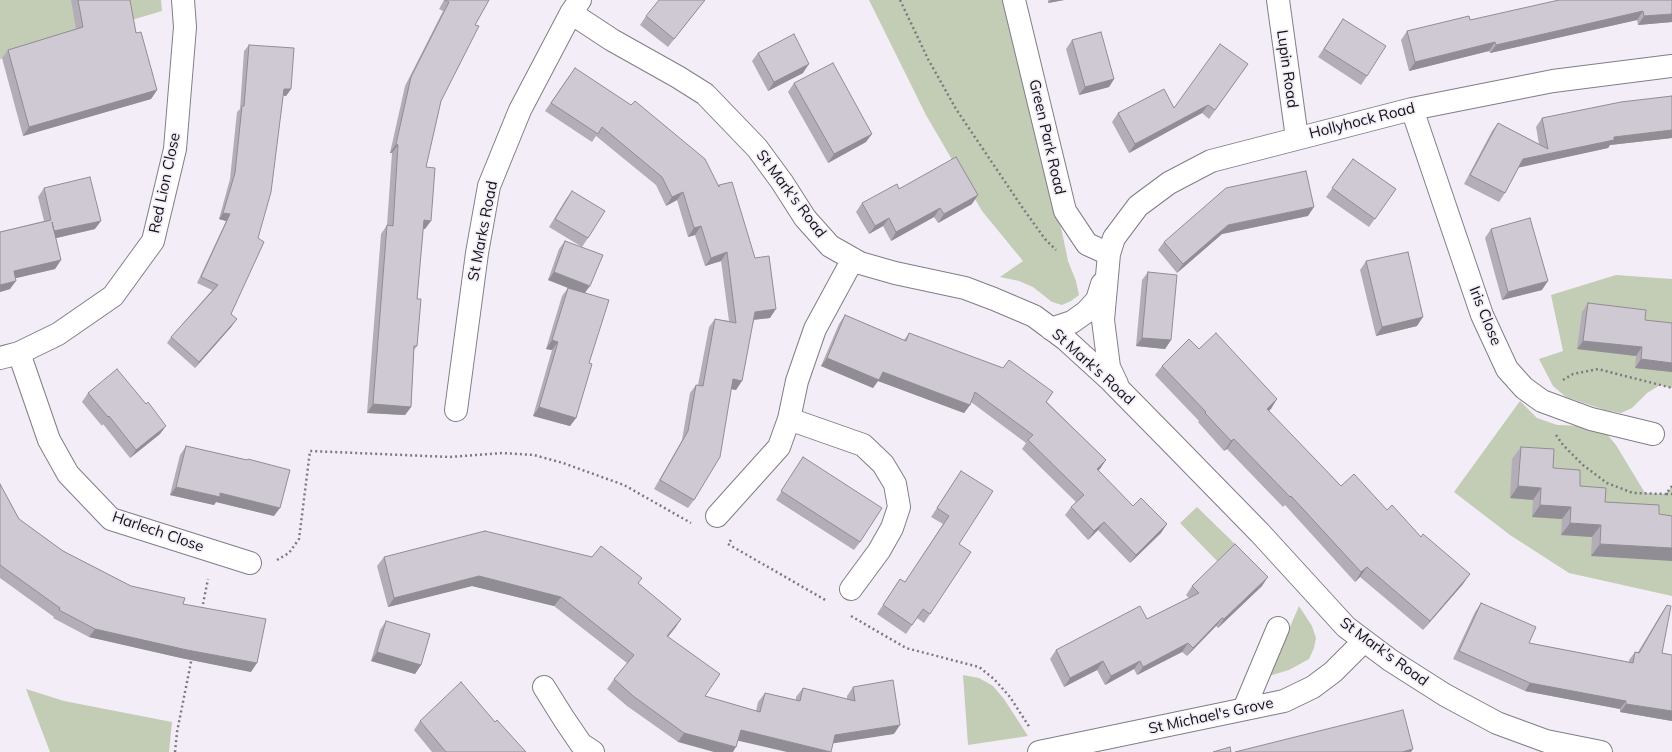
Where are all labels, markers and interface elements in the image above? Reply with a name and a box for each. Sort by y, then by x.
street label: Lupin Road [1273,29,1301,109]
street label: Green Park Road [1025,78,1069,196]
street label: Hollyhock Road [1307,99,1417,143]
street label: Red Lion Close [146,131,184,235]
street label: St Mark's Road [752,147,830,241]
street label: St Marks Road [464,179,502,283]
street label: Iris Close [1465,284,1505,348]
street label: St Mark's Road [1048,325,1138,409]
street label: Harlech Close [110,508,206,556]
street label: St Mark's Road [1336,614,1432,690]
street label: St Michael's Grove [1147,694,1275,738]

